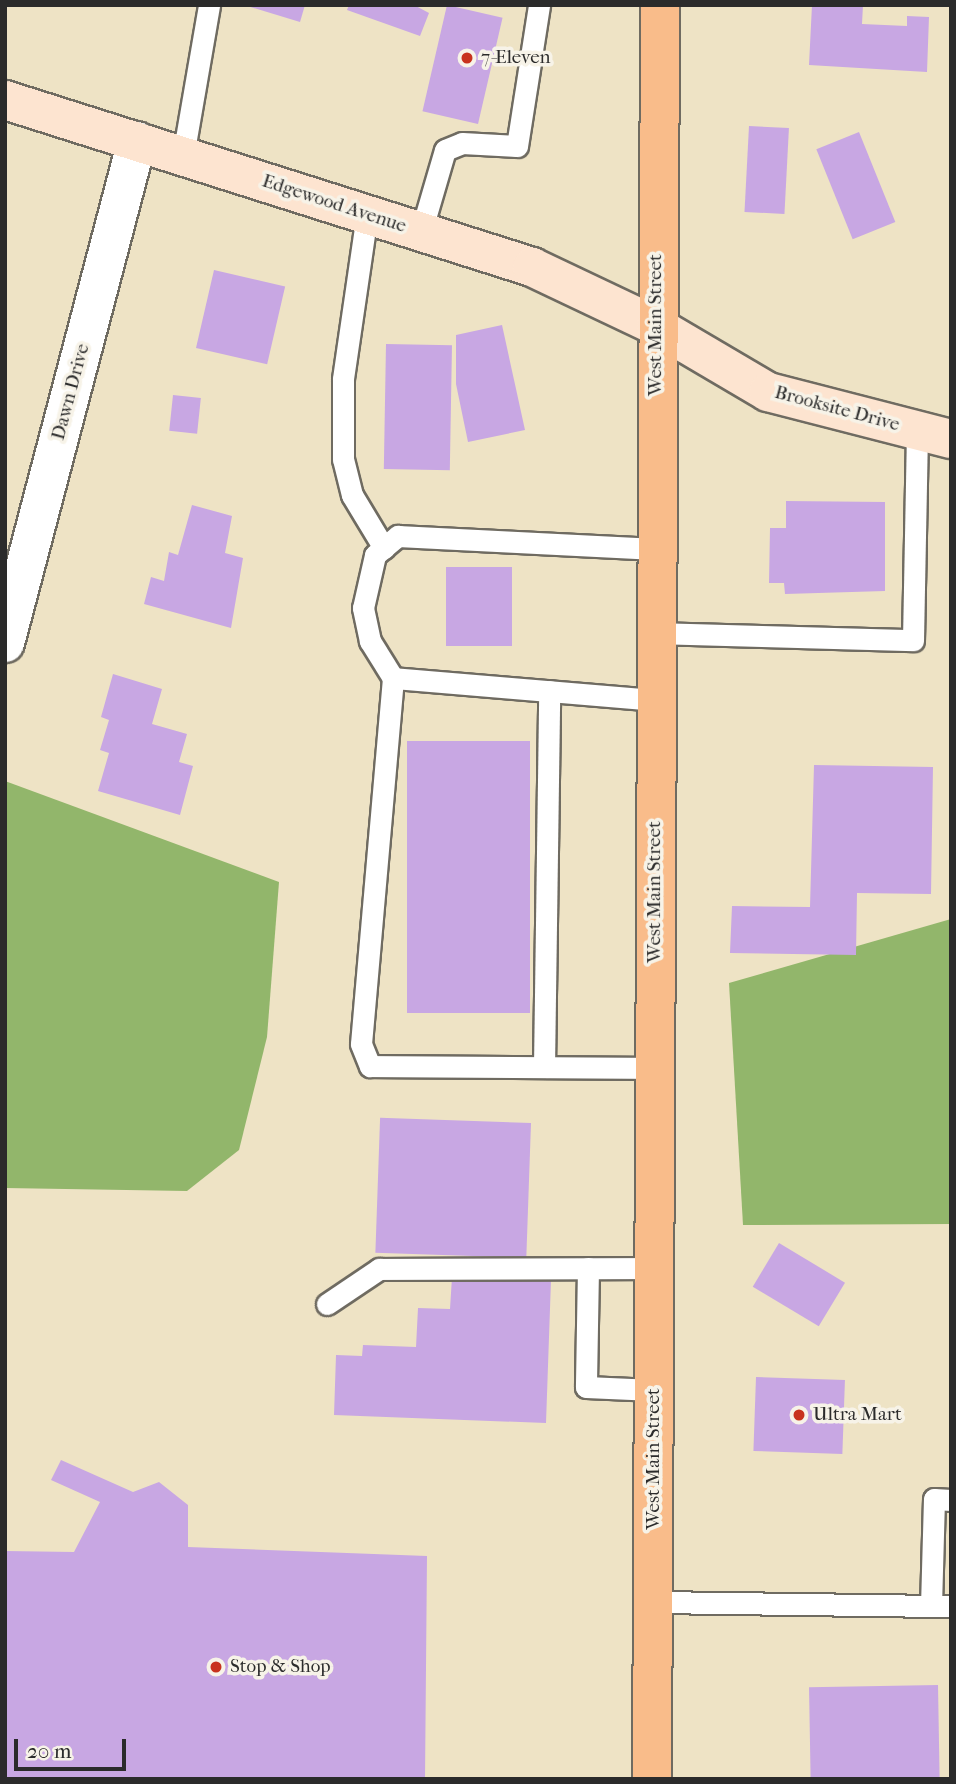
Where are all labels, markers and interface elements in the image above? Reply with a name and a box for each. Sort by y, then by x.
place label: 7-Eleven [481,47,551,69]
marker: 7-Eleven [459,50,475,66]
street label: Edgewood Avenue [259,170,409,238]
street label: West Main Street [645,254,667,396]
street label: Dawn Drive [47,341,95,443]
street label: Brooksite Drive [772,381,902,437]
street label: West Main Street [644,821,666,963]
street label: West Main Street [643,1388,665,1530]
place label: Ultra Mart [813,1404,902,1426]
marker: Ultra Mart [791,1407,807,1423]
place label: Stop & Shop [230,1656,331,1678]
marker: Stop & Shop [208,1659,224,1675]
scale bar [18,1724,130,1768]
text: 20 m [27,1739,71,1763]

